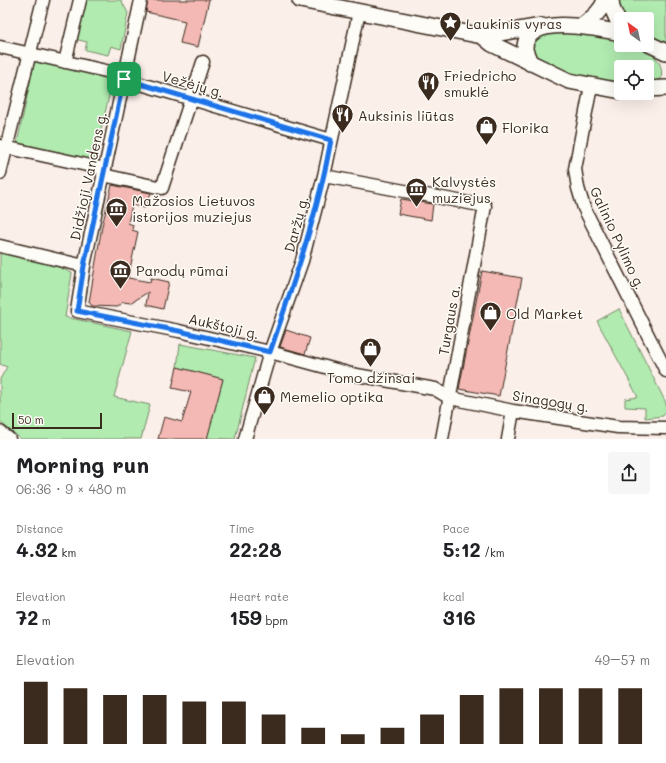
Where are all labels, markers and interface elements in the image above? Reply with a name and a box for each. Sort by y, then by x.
place icon: Laukinis vyras [438,10,464,43]
north arrow [614,12,654,52]
map controls [614,12,654,100]
place label: Laukinis vyras [466,14,562,33]
button: locate [614,60,654,100]
pin [107,62,141,96]
street label: Vežėjų g. [160,66,226,102]
place label: Friedricho smuklė [444,66,516,101]
icon: arrive [113,68,135,90]
restaurant icon: Friedricho smuklė [416,70,442,103]
restaurant icon: Auksinis liūtas [330,102,356,135]
place label: Auksinis liūtas [358,106,454,125]
street label: Didžioji Vandens g. [65,110,111,242]
shop icon: Florika [474,114,500,147]
place label: Florika [502,118,549,137]
place label: Kalvystės muziejus [432,172,496,207]
museum icon: Kalvystės muziejus [403,176,429,209]
street label: Galinio Pylimo g. [586,183,650,293]
place label: Mažosios Lietuvos istorijos muziejus [132,191,255,226]
street label: Daržų g. [279,194,313,254]
museum icon: Mažosios Lietuvos istorijos muziejus [104,195,130,228]
museum icon: Parodų rūmai [107,257,133,290]
place label: Parodų rūmai [136,261,228,280]
street label: Turgaus a. [433,283,465,357]
shop icon: Old Market [478,300,504,333]
place label: Old Market [506,304,583,323]
street label: Aukštoji g. [187,309,261,343]
shop icon: Tomo džinsai [358,336,384,369]
place label: Tomo džinsai [327,368,415,387]
shop icon: Memelio optika [251,383,277,416]
street label: Sinagogų g. [511,386,591,416]
place label: Memelio optika [280,387,384,406]
scale bar [12,411,102,430]
text: 50 m [18,412,44,427]
text: Morning run [16,450,149,479]
button: share [608,452,650,494]
text: 06:36 · 9 × 480 m [16,480,126,497]
text: Distance [16,521,63,536]
text: Time [229,521,254,536]
text: Pace [443,521,470,536]
text: 4.32 [16,536,58,562]
text: 22:28 [229,536,282,562]
text: 5:12 [443,536,481,562]
text: km [58,545,76,560]
text: /km [481,545,505,560]
text: Elevation [16,589,65,604]
text: Heart rate [229,589,289,604]
text: kcal [443,589,465,604]
text: 72 [16,604,38,630]
text: 159 [229,604,262,630]
text: 316 [443,604,476,630]
text: m [38,613,51,628]
text: bpm [262,613,288,628]
text: Elevation [16,651,74,668]
text: 49–57 m [595,651,650,668]

